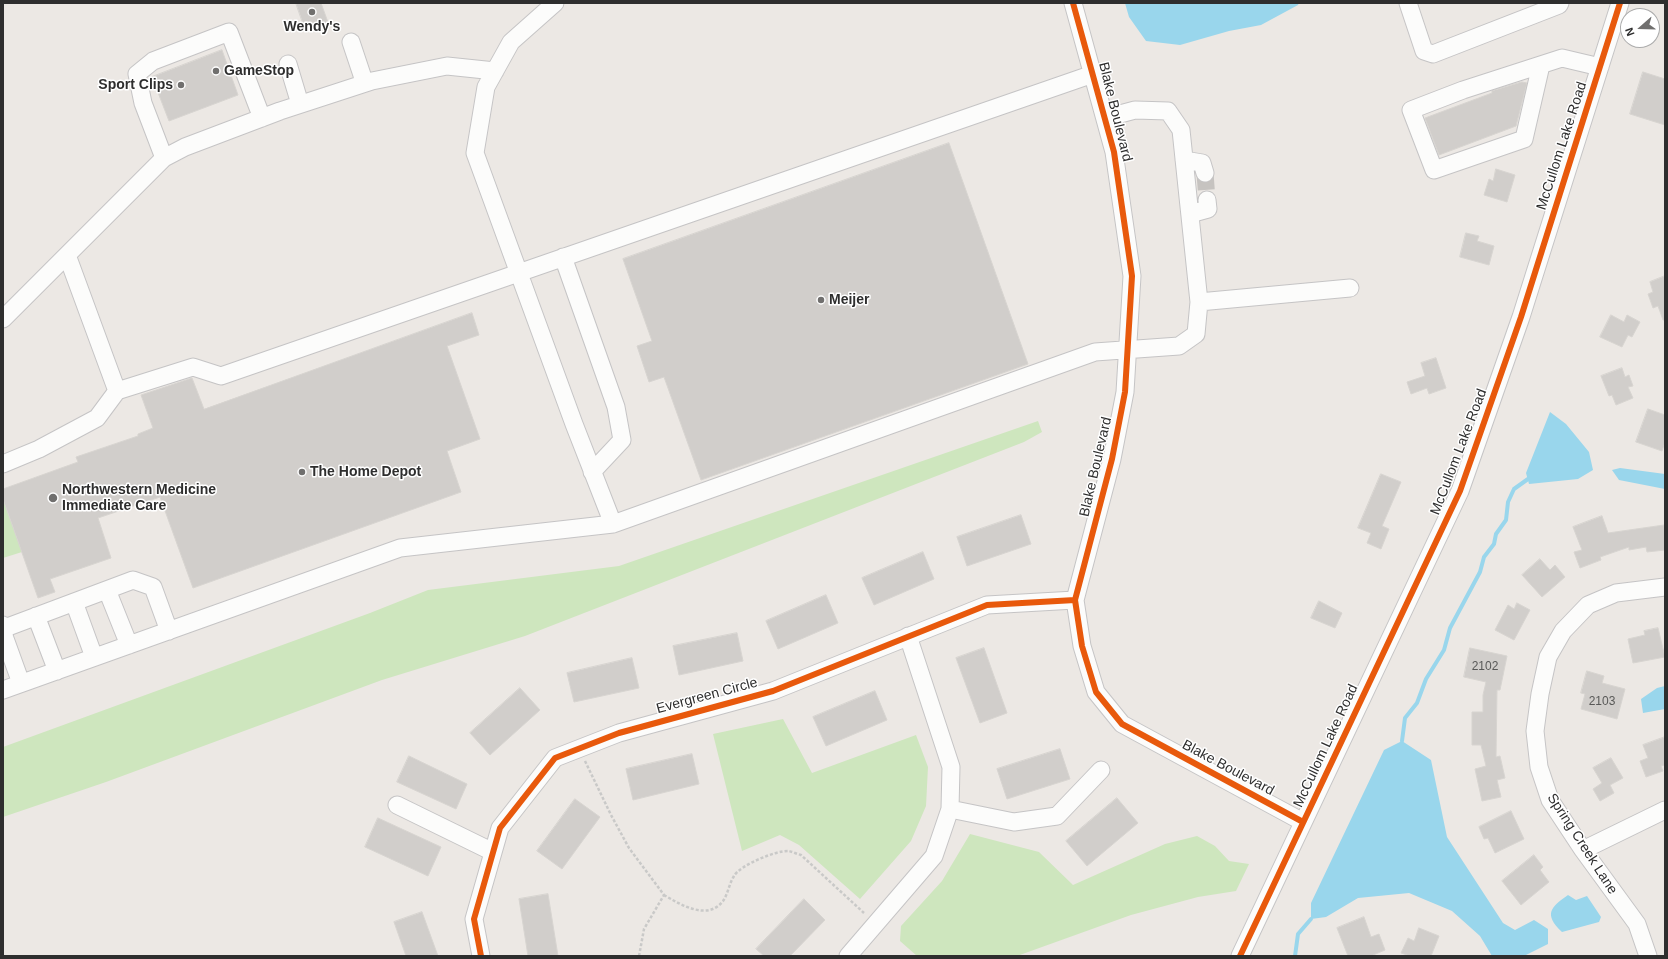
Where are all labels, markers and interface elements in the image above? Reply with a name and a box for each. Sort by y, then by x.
marker: Wendy's [307,7,317,17]
north arrow [1620,8,1660,48]
place label: Wendy's [284,19,340,35]
text: N [1623,26,1637,38]
street label: Blake Boulevard [1095,61,1135,163]
place label: GameStop [224,63,294,79]
marker: GameStop [211,66,221,76]
place label: Sport Clips [98,77,173,93]
marker: Sport Clips [176,80,186,90]
street label: McCullom Lake Road [1533,80,1591,212]
place label: Meijer [829,292,869,308]
marker: Meijer [816,295,826,305]
street label: McCullom Lake Road [1427,387,1491,517]
street label: Blake Boulevard [1076,415,1116,519]
place label: The Home Depot [310,464,421,480]
marker: The Home Depot [297,467,307,477]
place label: Northwestern Medicine Immediate Care [62,482,216,514]
marker: Northwestern Medicine Immediate Care [47,492,59,504]
house number: 2102 [1472,660,1498,674]
street label: Evergreen Circle [654,674,760,718]
street label: McCullom Lake Road [1290,682,1362,810]
house number: 2103 [1589,695,1615,709]
street label: Blake Boulevard [1179,737,1277,799]
street label: Spring Creek Lane [1543,790,1621,898]

